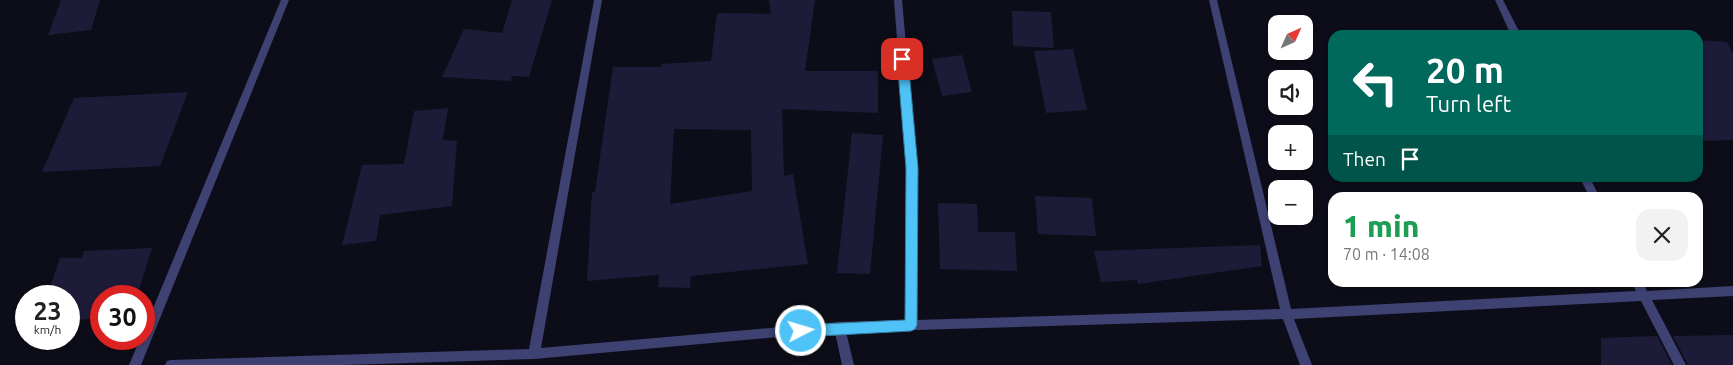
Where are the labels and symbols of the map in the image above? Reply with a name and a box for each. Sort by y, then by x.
north arrow [1268,15,1312,60]
pin [881,38,923,80]
speed limit sign: 30 [90,285,155,350]
position arrow [774,304,826,356]

